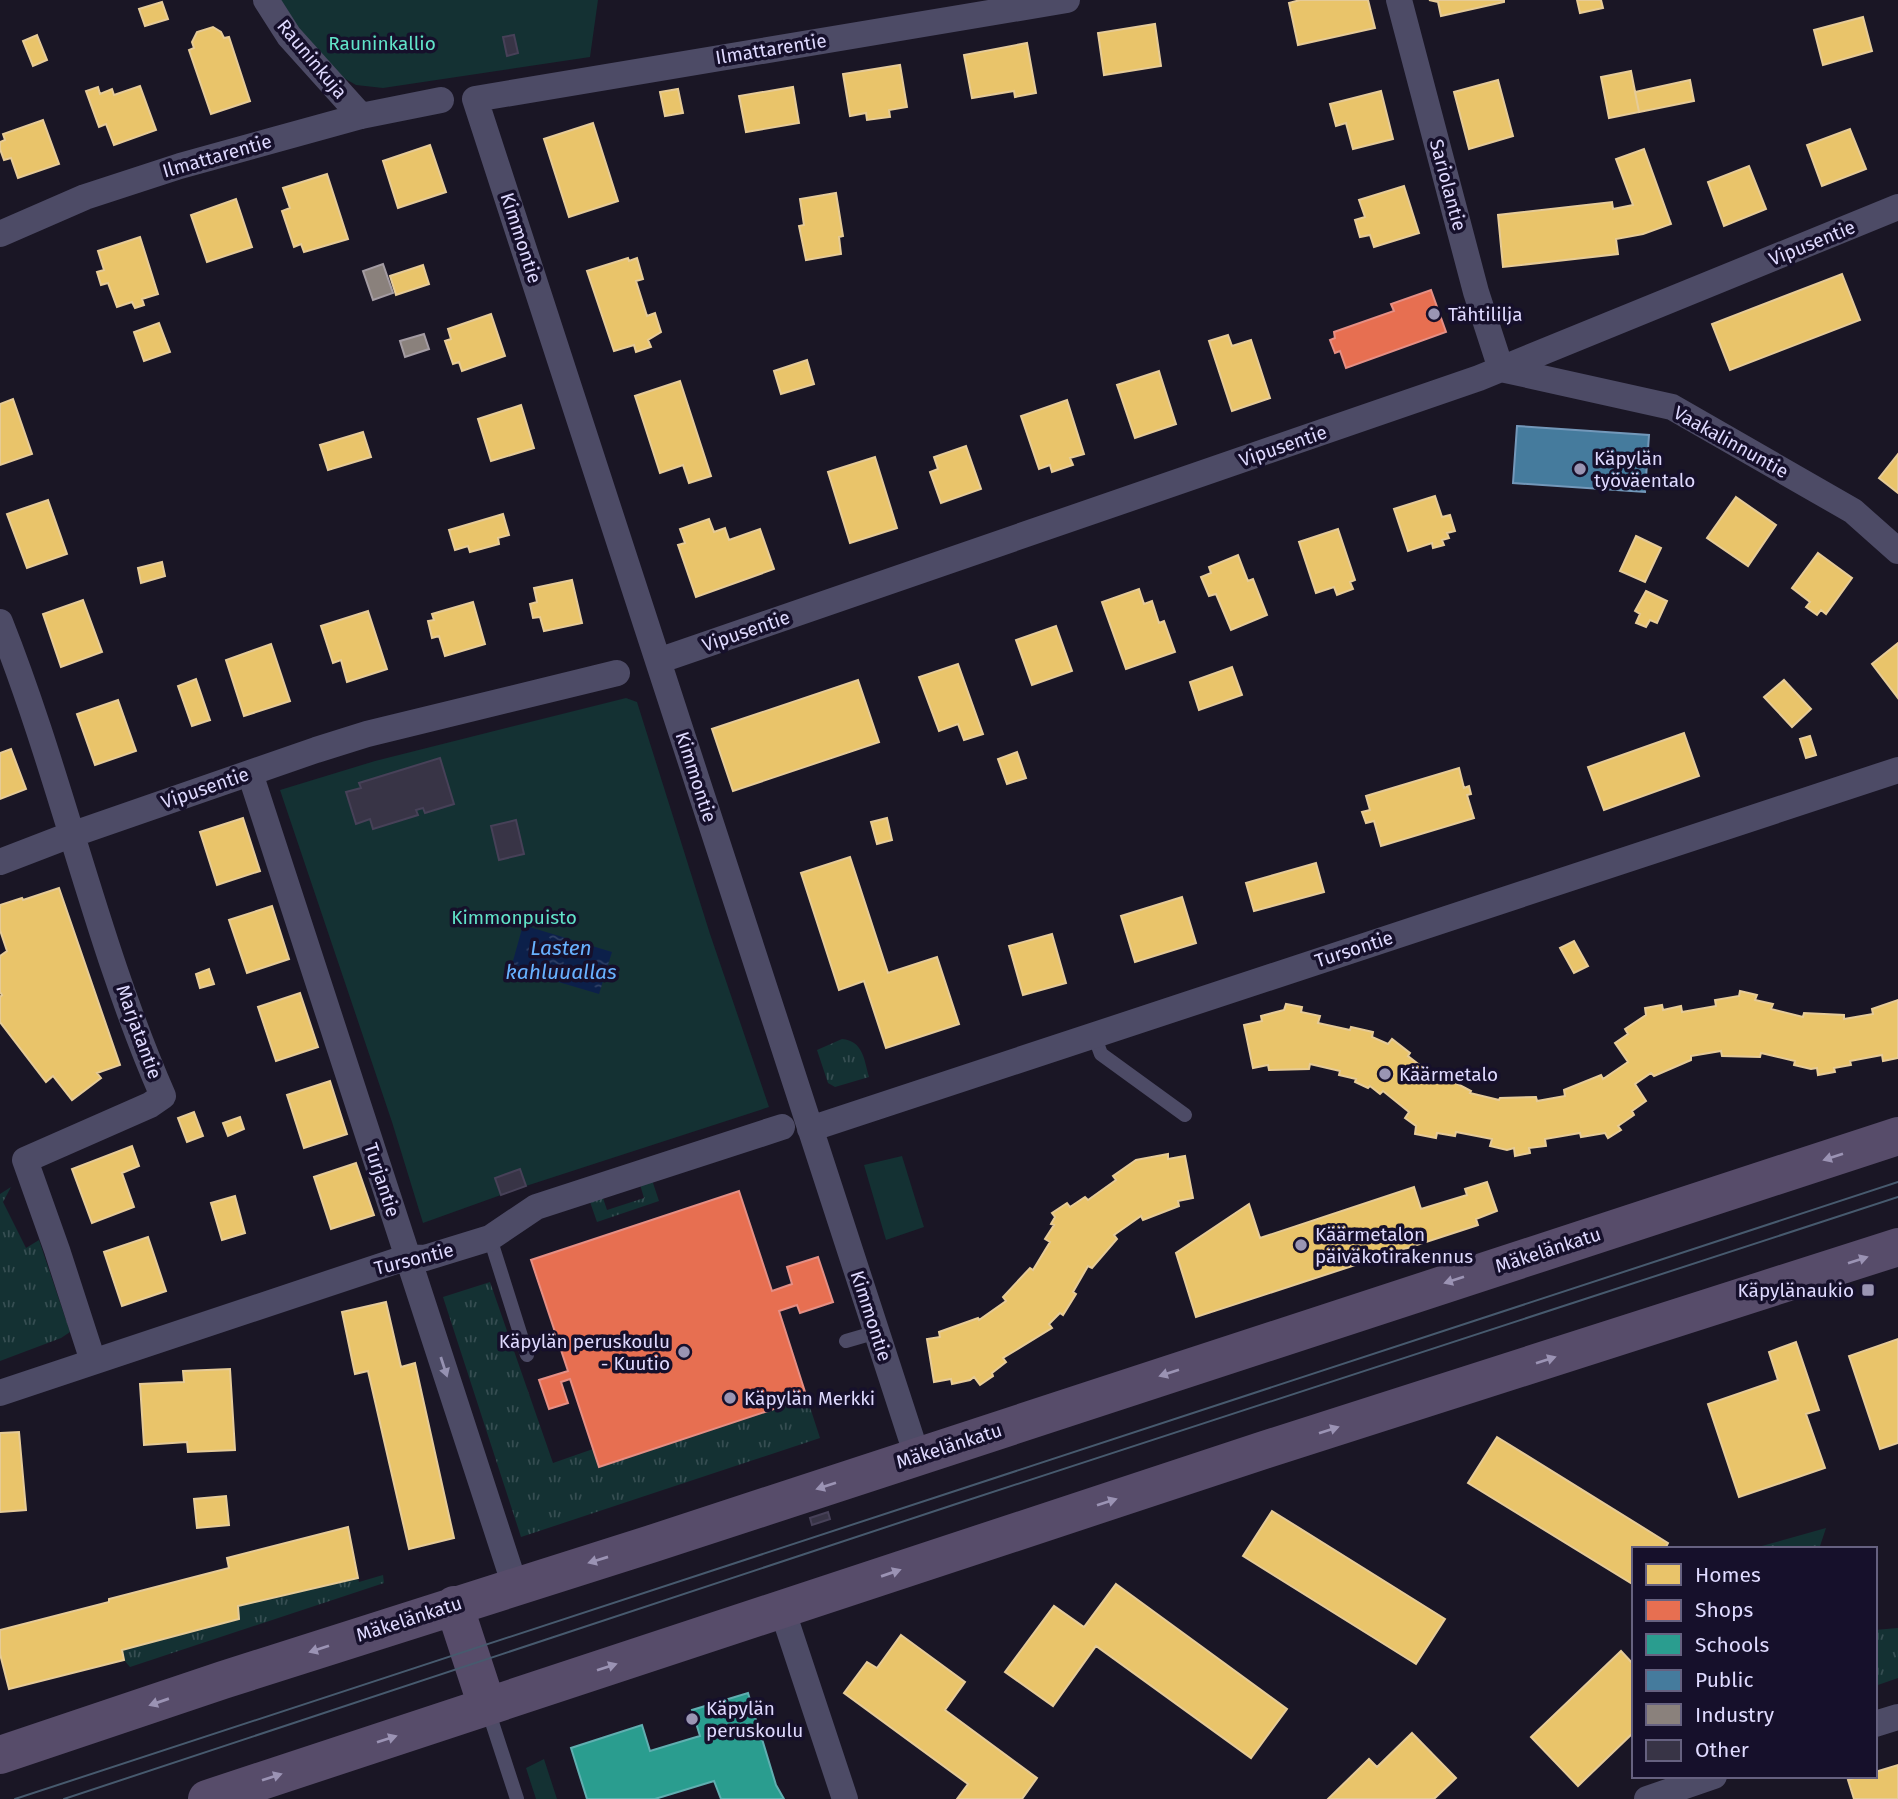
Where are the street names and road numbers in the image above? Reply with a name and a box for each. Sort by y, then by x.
street label: Rauninkuja [272,15,352,103]
street label: Ilmattarentie [714,29,828,69]
street label: Ilmattarentie [160,129,274,183]
street label: Sariolantie [1425,137,1471,233]
street label: Kimmontie [496,190,546,286]
street label: Vipusentie [1765,215,1859,271]
street label: Vaakalinnuntie [1669,401,1793,483]
street label: Vipusentie [1236,420,1330,472]
street label: Vipusentie [699,605,793,657]
street label: Kimmontie [671,729,721,825]
street label: Vipusentie [158,762,252,814]
street label: Tursontie [1312,926,1396,972]
street label: Marjatantie [111,982,167,1082]
street label: Turjantie [359,1140,405,1220]
street label: Mäkelänkatu [1492,1222,1604,1278]
street label: Tursontie [372,1238,456,1280]
street label: Kimmontie [846,1268,896,1364]
street label: Mäkelänkatu [893,1418,1005,1474]
street label: Mäkelänkatu [353,1591,465,1647]

